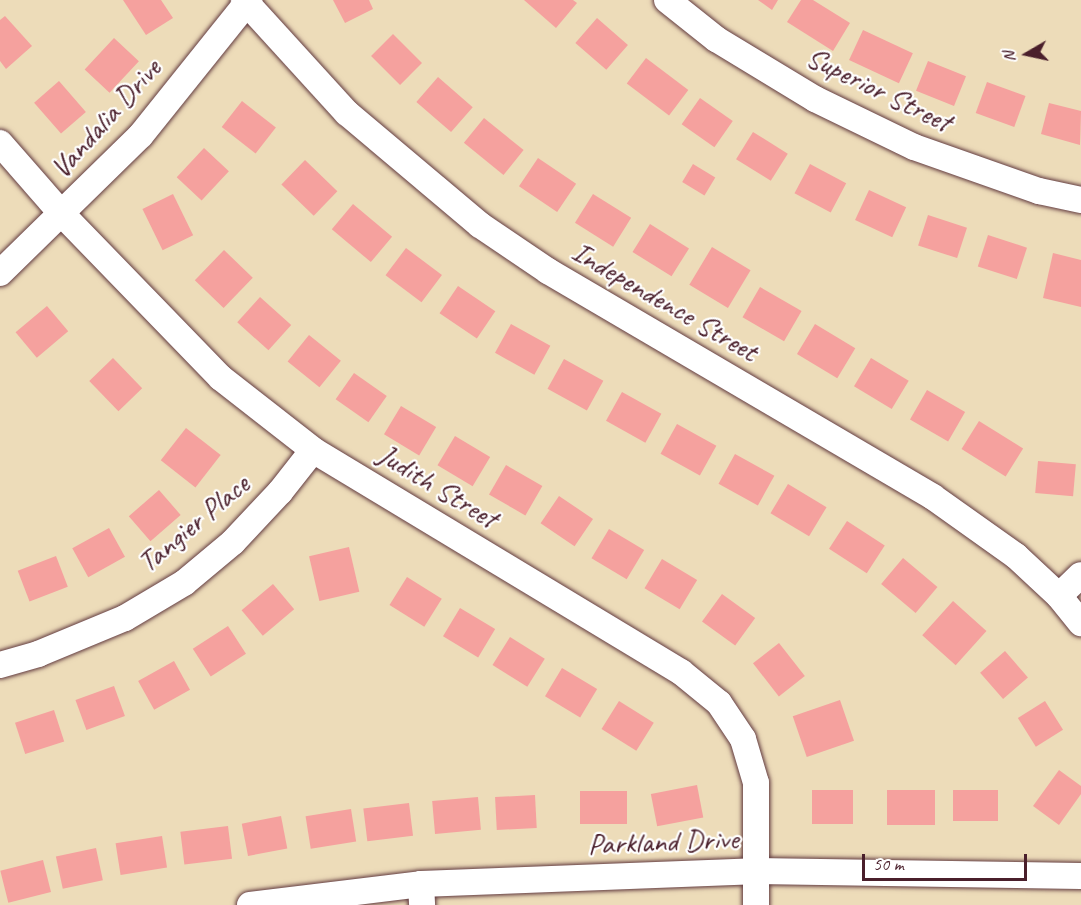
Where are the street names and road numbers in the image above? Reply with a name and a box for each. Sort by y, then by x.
street label: Superior Street [801,39,957,139]
street label: Vandalia Drive [42,51,168,185]
street label: Independence Street [565,233,765,369]
street label: Judith Street [372,436,504,536]
street label: Tangier Place [130,466,256,580]
street label: Parkland Drive [587,820,739,862]

